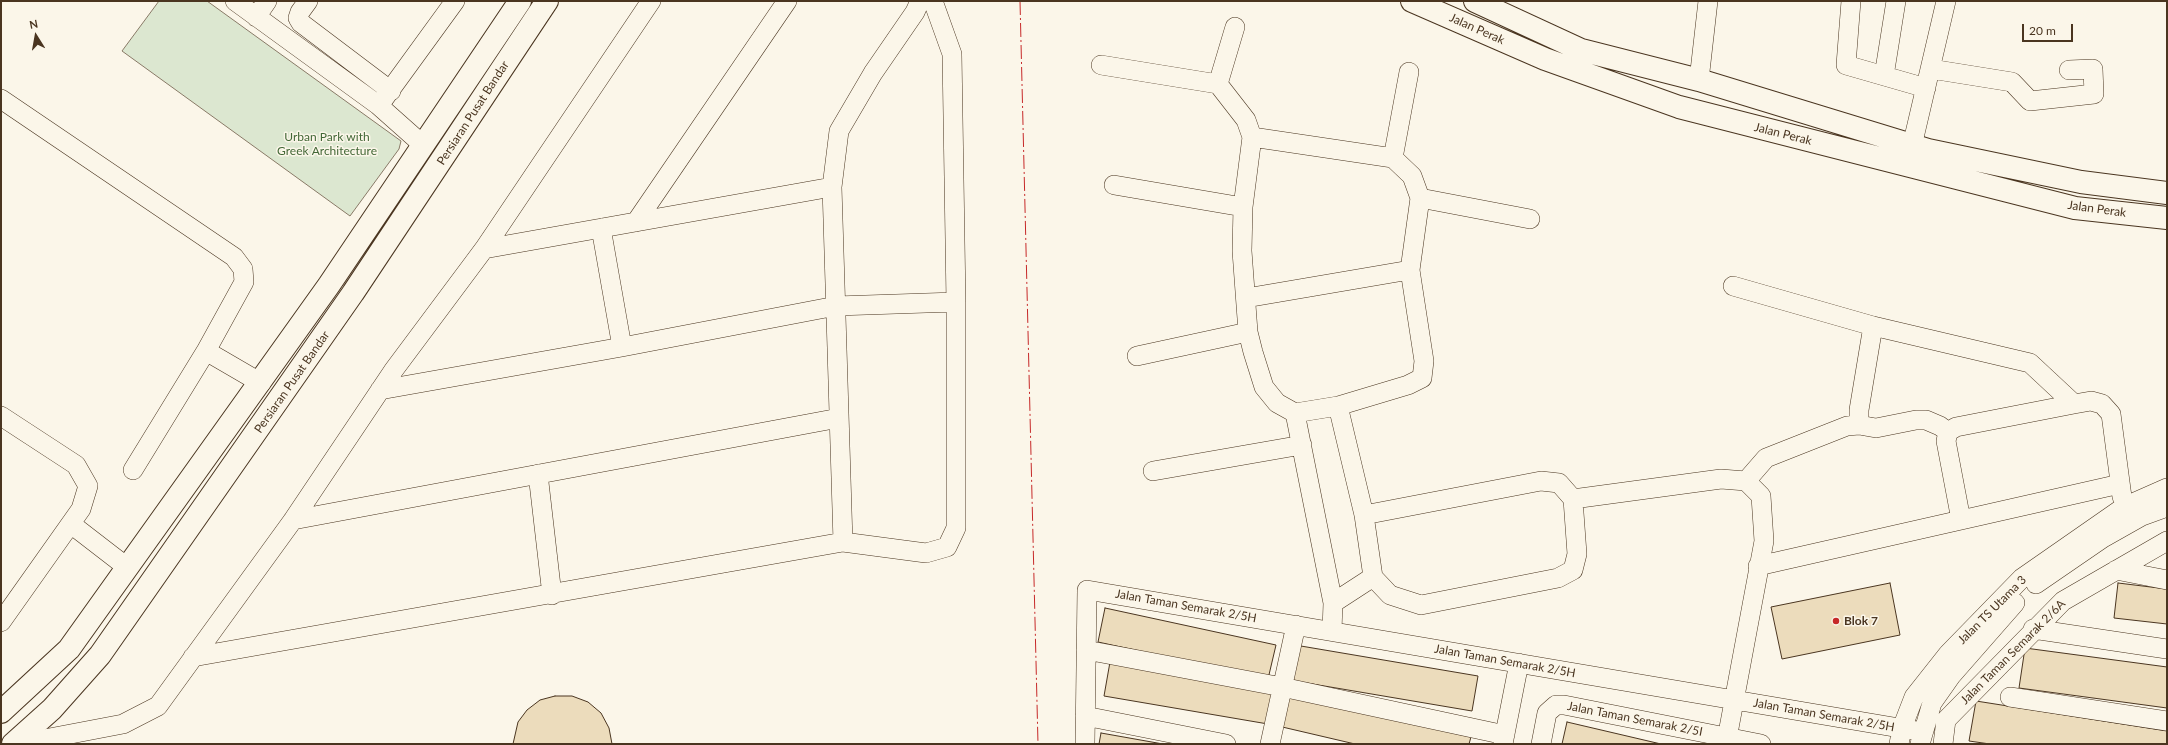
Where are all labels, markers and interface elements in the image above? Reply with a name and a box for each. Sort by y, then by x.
street label: Jalan Perak [1447,10,1507,48]
north arrow [16,16,56,56]
scale bar [2024,16,2075,42]
text: N [28,17,39,31]
text: 20 m [2029,23,2056,38]
street label: Persiaran Pusat Bandar [434,58,512,168]
street label: Jalan Perak [1753,120,1813,148]
park label: Urban Park with Greek Architecture [277,130,377,158]
street label: Jalan Perak [2067,198,2127,220]
street label: Persiaran Pusat Bandar [251,328,333,436]
street label: Jalan TS Utama 3 [1955,573,2029,647]
street label: Jalan Taman Semarak 2/5H [1114,586,1258,626]
street label: Jalan Taman Semarak 2/6A [1958,597,2068,707]
place label: Blok 7 [1844,614,1878,628]
marker: Blok 7 [1831,616,1841,626]
street label: Jalan Taman Semarak 2/5H [1433,641,1577,681]
street label: Jalan Taman Semarak 2/5H [1752,695,1896,735]
street label: Jalan Taman Semarak 2/5I [1566,699,1704,739]

